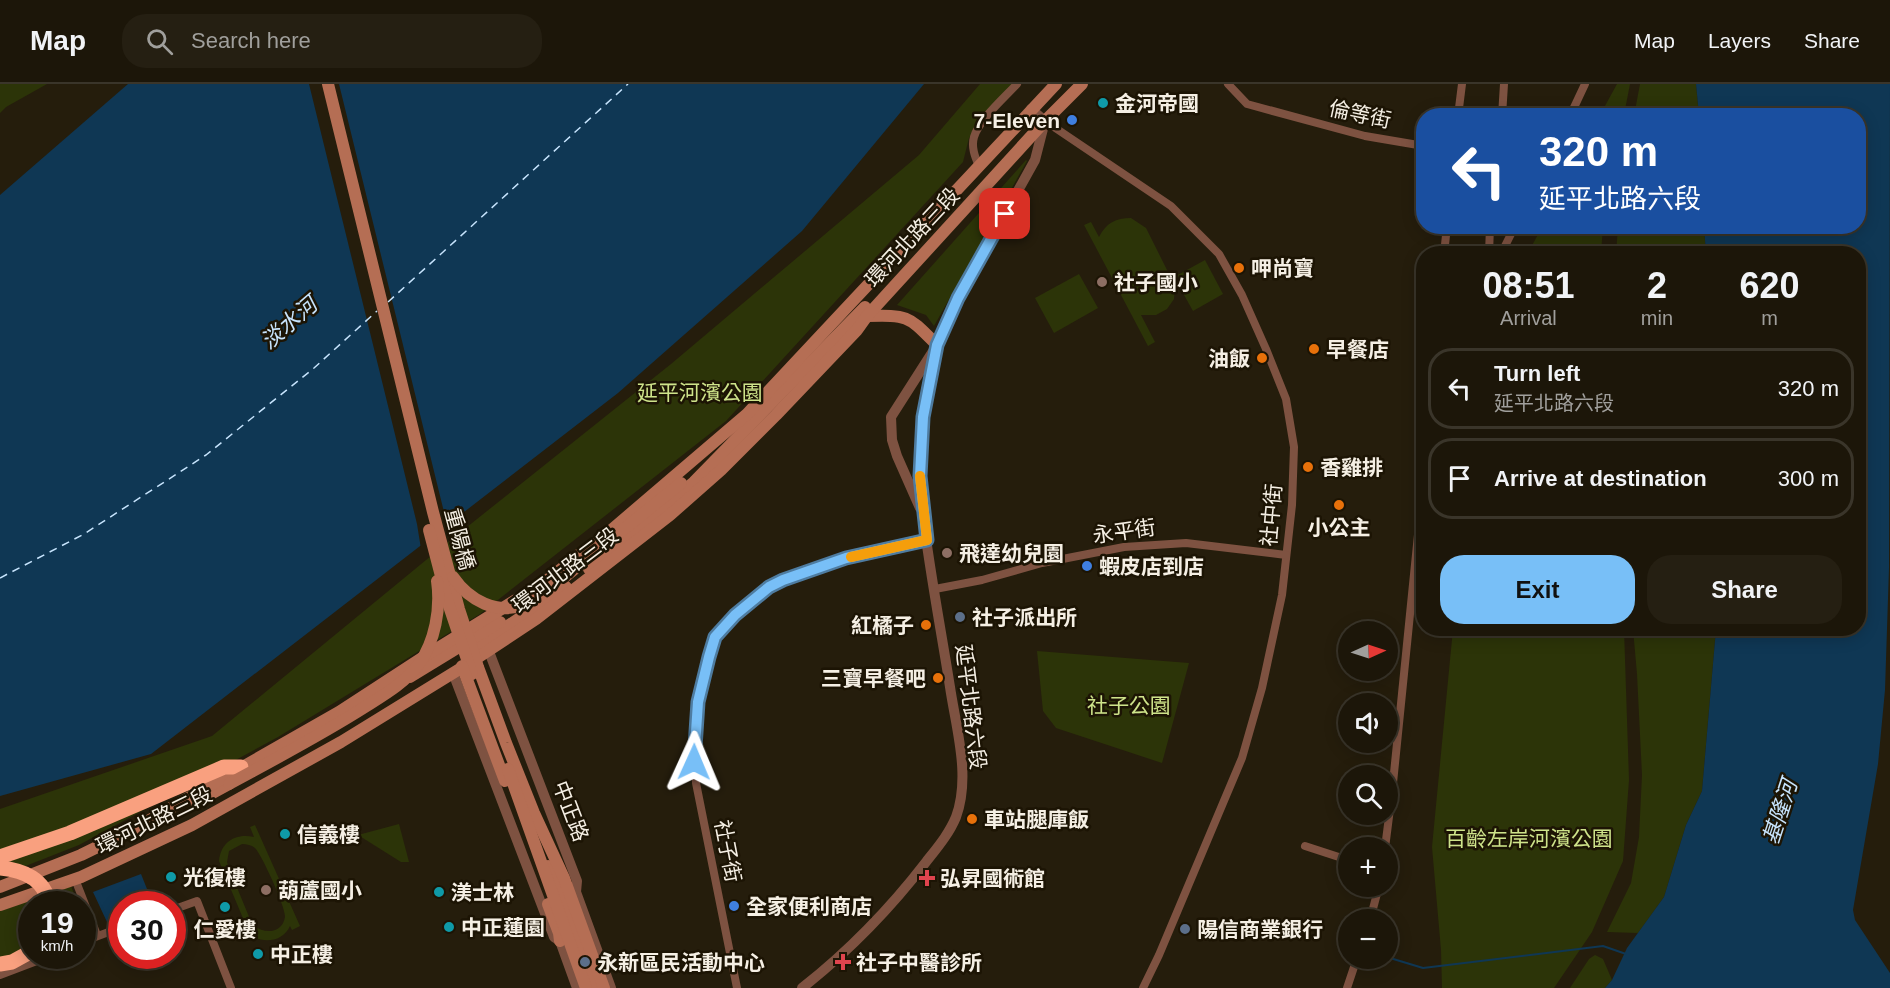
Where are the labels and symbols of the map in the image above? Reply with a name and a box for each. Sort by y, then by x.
place label: 金河帝國 [1115,92,1199,115]
marker: 金河帝國 [1096,96,1110,110]
street label: 倫等街 [1327,96,1393,132]
place label: 7-Eleven [974,109,1060,132]
marker: 7-Eleven [1065,113,1079,127]
street label: 環河北路三段 [861,183,963,291]
pin [979,188,1030,239]
place label: 呷尚寶 [1251,257,1314,280]
marker: 呷尚寶 [1232,261,1246,275]
place label: 社子國小 [1114,271,1198,294]
marker: 社子國小 [1095,275,1109,289]
water label: 淡水河 [256,289,325,354]
place label: 早餐店 [1326,338,1389,361]
marker: 早餐店 [1307,342,1321,356]
place label: 油飯 [1208,347,1250,370]
marker: 油飯 [1255,351,1269,365]
park label: 延平河濱公園 [637,381,763,404]
place label: 香雞排 [1320,456,1383,479]
marker: 香雞排 [1301,460,1315,474]
street label: 社中街 [1257,483,1285,547]
marker: 小公主 [1332,498,1346,512]
street label: 重陽橋 [441,506,479,572]
street label: 永平街 [1091,515,1157,547]
place label: 小公主 [1308,516,1371,539]
street label: 環河北路三段 [508,523,622,617]
place label: 飛達幼兒園 [959,542,1064,565]
marker: 飛達幼兒園 [940,546,954,560]
place label: 蝦皮店到店 [1099,555,1204,578]
marker: 蝦皮店到店 [1080,559,1094,573]
place label: 社子派出所 [972,606,1077,629]
marker: 社子派出所 [953,610,967,624]
place label: 紅橘子 [851,614,914,637]
marker: 紅橘子 [919,618,933,632]
north arrow [1338,621,1398,681]
street label: 延平北路六段 [952,643,990,771]
place label: 三寶早餐吧 [821,667,926,690]
marker: 三寶早餐吧 [931,671,945,685]
park label: 社子公園 [1087,694,1171,717]
position arrow [662,730,726,794]
water label: 基隆河 [1758,773,1803,847]
street label: 中正路 [549,777,593,845]
street label: 環河北路三段 [92,782,216,858]
place label: 車站腿庫飯 [984,808,1089,831]
marker: 車站腿庫飯 [965,812,979,826]
street label: 社子街 [711,818,745,884]
place label: 信義樓 [297,823,360,846]
marker: 信義樓 [278,827,292,841]
park label: 百齡左岸河濱公園 [1445,827,1613,850]
place label: 光復樓 [183,866,246,889]
place label: 弘昇國術館 [940,867,1045,890]
marker: 弘昇國術館 [918,869,936,887]
marker: 光復樓 [164,870,178,884]
place label: 葫蘆國小 [278,879,362,902]
place label: 渼士林 [451,881,514,904]
marker: 葫蘆國小 [259,883,273,897]
marker: 渼士林 [432,885,446,899]
speed limit sign: 30 [108,891,186,969]
place label: 全家便利商店 [746,895,872,918]
marker: 全家便利商店 [727,899,741,913]
marker: 仁愛樓 [218,900,232,914]
place label: 中正蓮園 [461,916,545,939]
place label: 仁愛樓 [194,918,257,941]
place label: 陽信商業銀行 [1197,918,1323,941]
marker: 中正蓮園 [442,920,456,934]
marker: 陽信商業銀行 [1178,922,1192,936]
place label: 中正樓 [270,943,333,966]
marker: 中正樓 [251,947,265,961]
place label: 永新區民活動中心 [597,951,765,974]
place label: 社子中醫診所 [856,951,982,974]
marker: 社子中醫診所 [834,953,852,971]
marker: 永新區民活動中心 [578,955,592,969]

